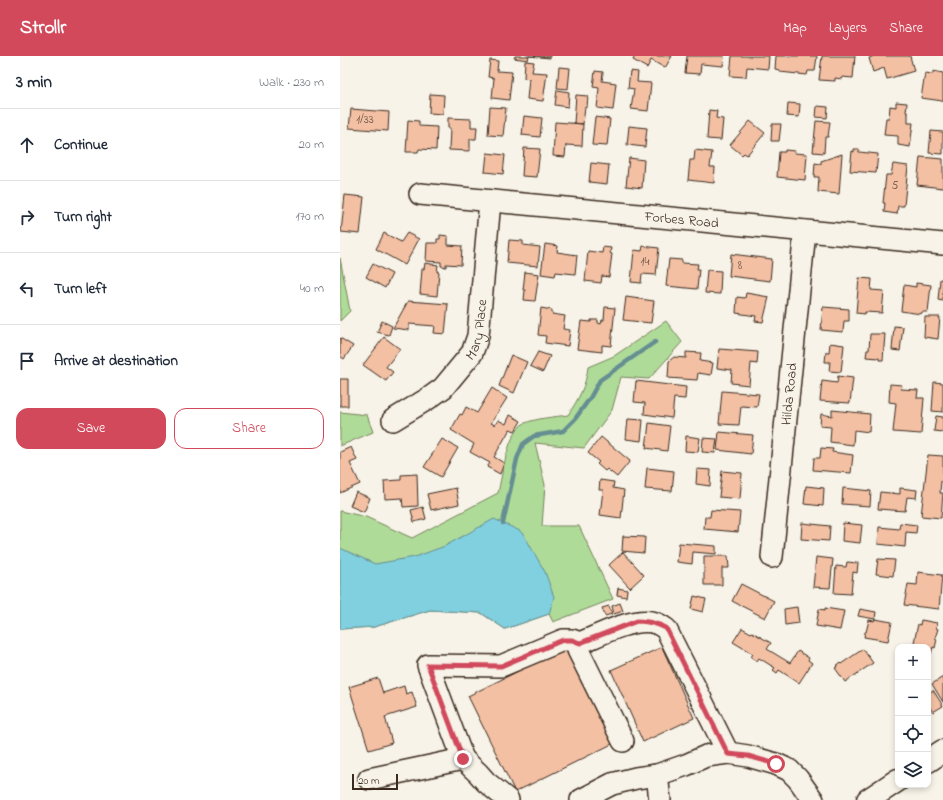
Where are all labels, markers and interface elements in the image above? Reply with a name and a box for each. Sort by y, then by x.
text: Strollr [20,15,66,42]
text: Map [783,18,807,39]
text: Layers [829,18,867,39]
text: Share [889,18,923,39]
text: 3 min [16,70,52,95]
text: Walk · 230 m [259,73,324,92]
house number: 1/33 [356,111,374,129]
icon: ahead [16,134,38,156]
text: Continue [54,134,108,156]
text: 20 m [299,135,324,154]
house number: 5 [892,177,899,195]
icon: right [16,206,38,228]
text: Turn right [54,206,112,228]
street label: Forbes Road [643,206,720,235]
text: 170 m [296,207,324,226]
house number: 14 [641,253,649,271]
house number: 8 [738,257,743,275]
icon: left [16,278,38,300]
text: Turn left [54,278,107,300]
text: 40 m [300,279,324,298]
street label: Mary Place [461,298,493,366]
icon: arrive [16,350,38,372]
text: Arrive at destination [54,350,178,372]
street label: Hilda Road [776,362,804,426]
button: Save [16,408,166,449]
button: Share [174,408,324,449]
map controls [895,644,931,788]
button: + [895,644,931,680]
button: − [895,680,931,716]
button: locate [895,716,931,752]
route end [454,750,472,768]
button: layers [895,752,931,788]
route start [767,755,785,773]
scale bar [352,772,398,791]
text: 20 m [358,773,380,789]

